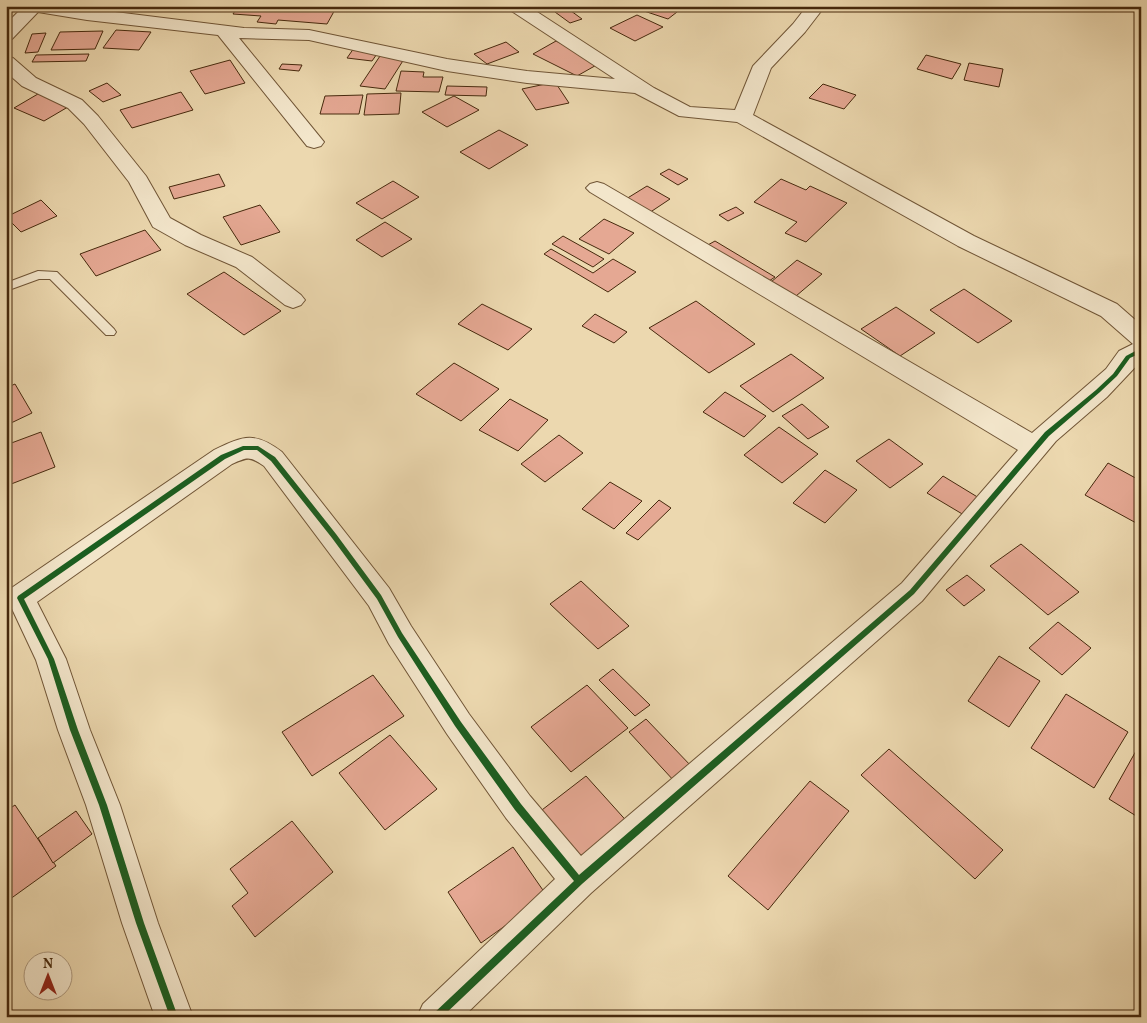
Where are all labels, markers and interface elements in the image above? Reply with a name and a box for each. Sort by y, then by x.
north arrow [22,950,72,1000]
text: N [43,955,53,974]

